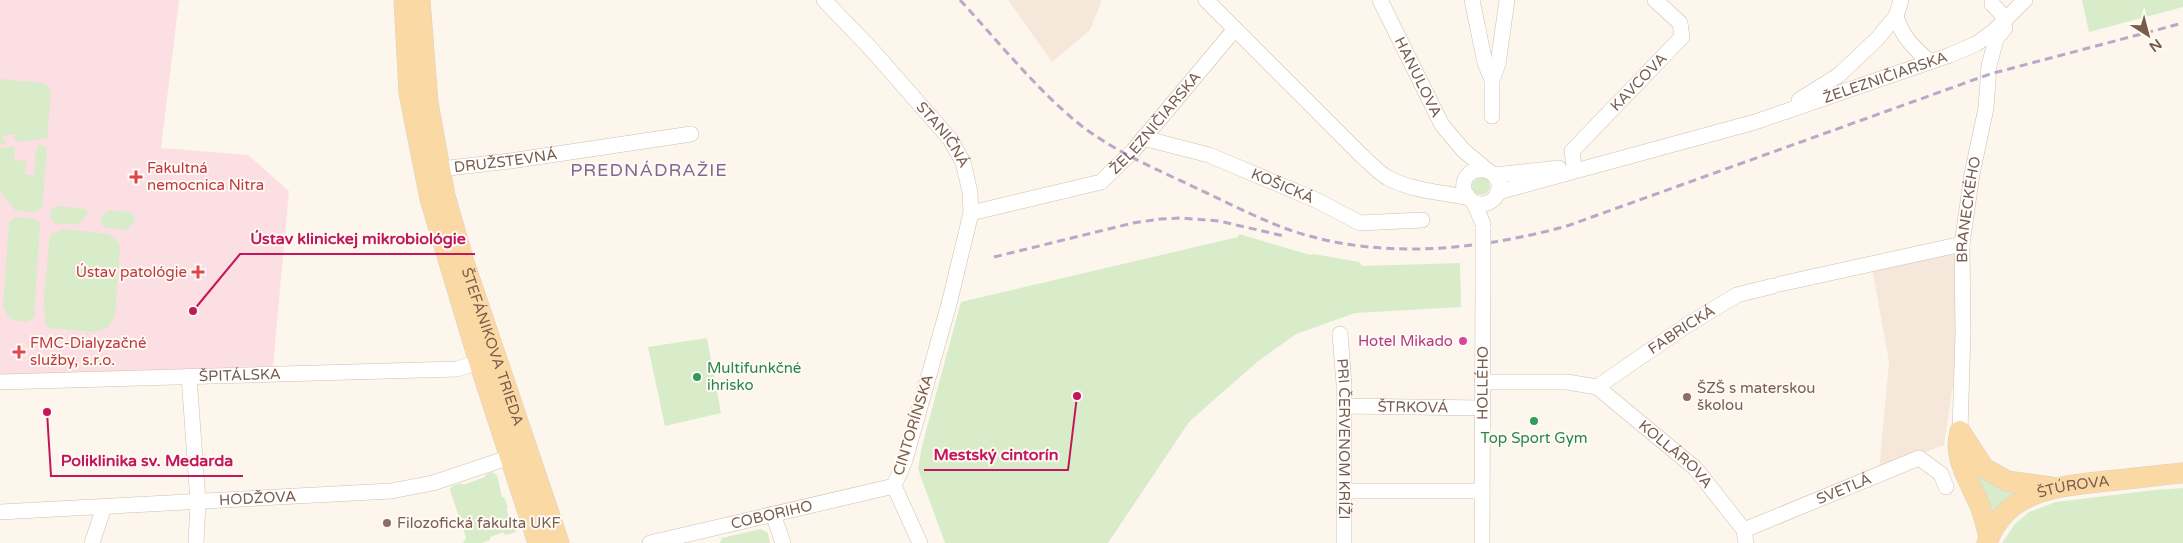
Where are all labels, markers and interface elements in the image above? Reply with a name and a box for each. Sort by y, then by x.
north arrow [2123,10,2173,60]
street label: HANULOVA [1391,34,1446,120]
text: N [2146,35,2165,55]
street label: ŽELEZNIČIARSKA [1821,48,1950,107]
street label: KAVCOVA [1607,49,1671,115]
street label: ŽELEZNIČIARSKA [1106,68,1205,178]
street label: STANIČNÁ [912,98,973,171]
street label: DRUŽSTEVNÁ [453,145,558,176]
street label: BRANECKÉHO [1953,155,1985,263]
place label: Fakultná nemocnica Nitra [147,159,264,194]
district label: PREDNÁDRAŽIE [570,159,728,181]
street label: KOŠICKÁ [1248,165,1317,207]
marker: Fakultná nemocnica Nitra [129,170,143,184]
callout: Ústav klinickej mikrobiológie [240,223,475,254]
text: Ústav klinickej mikrobiológie [250,229,466,249]
place label: Ústav patológie [76,263,187,281]
marker: Ústav patológie [191,265,205,279]
street label: ŠTEFÁNIKOVA TRIEDA [458,265,528,428]
street label: FABRICKÁ [1644,301,1718,358]
place label: Hotel Mikado [1358,332,1453,350]
place label: FMC-Dialyzačné služby, s.r.o. [30,334,146,369]
marker: Hotel Mikado [1457,335,1469,347]
marker: FMC-Dialyzačné služby, s.r.o. [12,345,26,359]
street label: HOLLÉHO [1473,346,1492,420]
street label: PRI ČERVENOM KRÍŽI [1333,358,1353,519]
place label: Multifunkčné ihrisko [707,359,801,394]
street label: ŠPITÁLSKA [199,365,281,385]
marker: Multifunkčné ihrisko [691,371,703,383]
street label: CINTORÍNSKA [889,372,937,478]
place label: ŠZŠ s materskou školou [1697,379,1815,414]
marker: ŠZŠ s materskou školou [1681,391,1693,403]
street label: ŠTRKOVÁ [1377,397,1449,417]
marker: Top Sport Gym [1528,415,1540,427]
street label: KOLLÁROVA [1635,416,1716,492]
place label: Top Sport Gym [1481,429,1587,447]
callout: Mestský cintorín [924,439,1068,470]
callout: Poliklinika sv. Medarda [51,445,243,476]
text: Mestský cintorín [934,445,1058,465]
text: Poliklinika sv. Medarda [61,451,233,471]
street label: SVETLÁ [1814,470,1874,508]
street label: ŠTÚROVA [2035,472,2110,502]
street label: HODŽOVA [219,487,297,509]
street label: COBORIHO [729,496,814,533]
place label: Filozofická fakulta UKF [397,514,561,532]
marker: Filozofická fakulta UKF [381,517,393,529]

